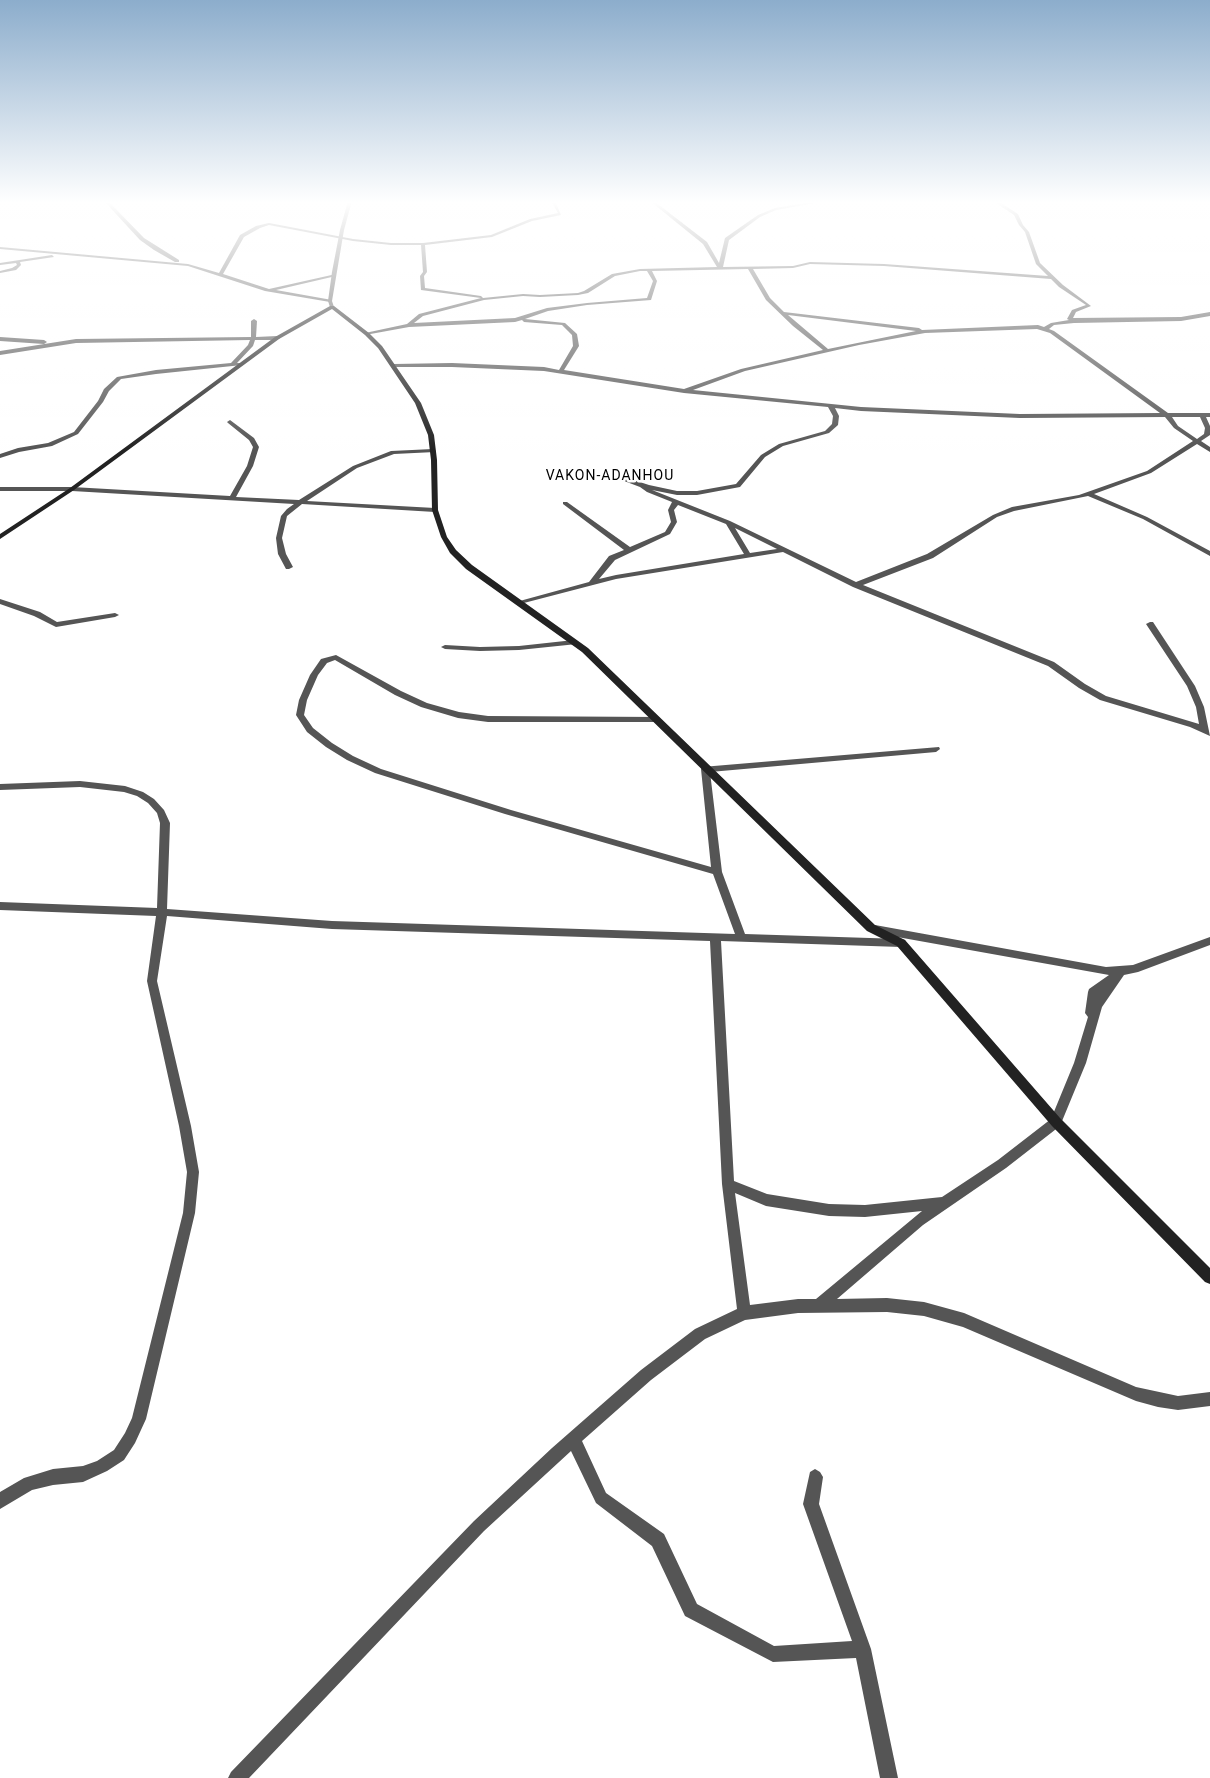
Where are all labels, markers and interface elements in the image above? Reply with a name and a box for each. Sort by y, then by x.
district label: VAKON-ADANHOU [544,468,676,484]

